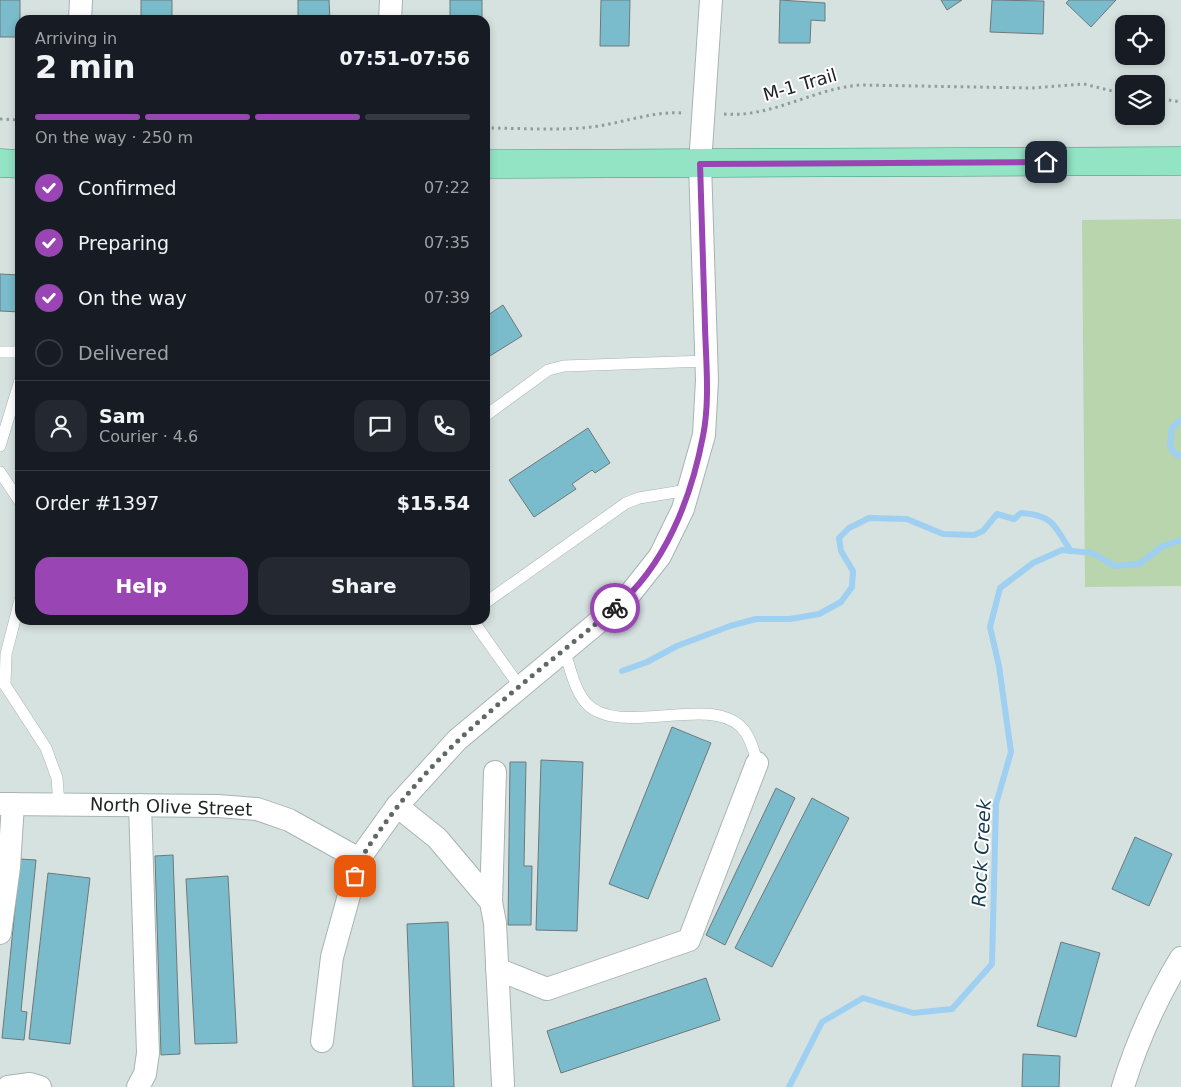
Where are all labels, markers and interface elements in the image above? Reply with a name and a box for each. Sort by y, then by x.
map controls [1115,15,1165,125]
button: locate [1115,15,1165,65]
text: Arriving in [35,29,117,48]
text: 07:51–07:56 [340,47,470,69]
text: 2 min [35,48,136,86]
street label: M-1 Trail [760,64,839,105]
button: layers [1115,75,1165,125]
text: On the way · 250 m [35,128,193,147]
pin [1025,141,1067,183]
icon: home [1032,148,1060,176]
icon: check [35,174,63,202]
text: Confirmed [78,177,177,199]
text: 07:22 [424,178,470,197]
icon: check [35,229,63,257]
text: Preparing [78,232,169,254]
text: 07:35 [424,233,470,252]
icon: check [35,284,63,312]
text: On the way [78,287,187,309]
text: 07:39 [424,288,470,307]
text: Delivered [78,342,169,364]
button: person [35,400,87,452]
button: chat [354,400,406,452]
button: phone [418,400,470,452]
text: Sam [99,405,145,427]
text: Courier · 4.6 [99,427,198,446]
text: Order #1397 [35,492,159,514]
text: $15.54 [397,492,470,514]
button: Help [35,557,248,615]
button: Share [258,557,470,615]
courier [590,583,640,633]
icon: bike [601,594,629,622]
street label: North Olive Street [90,793,253,820]
water label: Rock Creek [967,798,995,907]
pin [334,855,376,897]
icon: bag [341,862,369,890]

